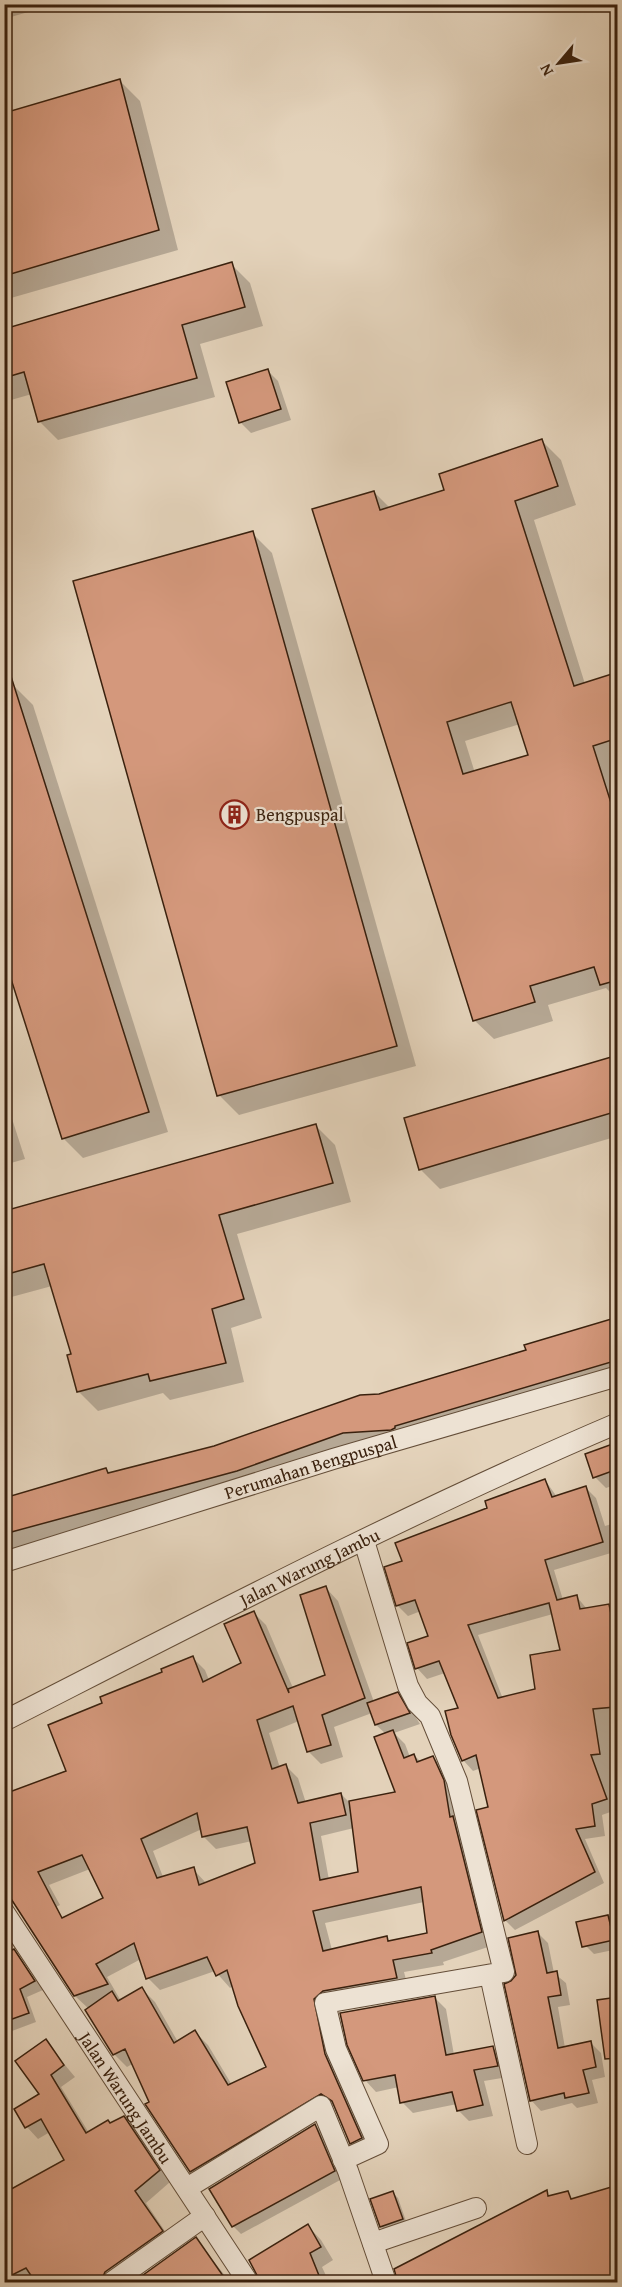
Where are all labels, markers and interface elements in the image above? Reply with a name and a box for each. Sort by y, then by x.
north arrow [529,33,589,93]
text: N [533,60,559,81]
building icon: Bengpuspal [219,798,251,830]
place label: Bengpuspal [256,801,344,828]
street label: Perumahan Bengpuspal [221,1428,400,1506]
street label: Jalan Warung Jambu [233,1520,384,1614]
street label: Jalan Warung Jambu [72,2024,180,2169]

